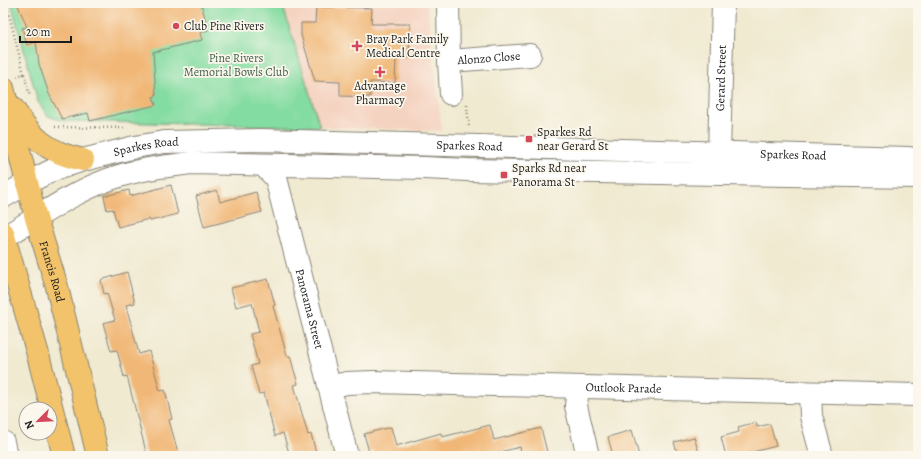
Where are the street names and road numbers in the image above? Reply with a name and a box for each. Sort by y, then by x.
street label: Gerard Street [712,45,730,111]
street label: Alonzo Close [456,48,521,68]
street label: Sparkes Road [112,134,179,160]
street label: Sparkes Road [436,137,503,155]
street label: Sparkes Road [760,146,827,164]
street label: Francis Road [35,239,69,304]
street label: Panorama Street [291,267,327,351]
street label: Outlook Parade [585,379,662,397]

